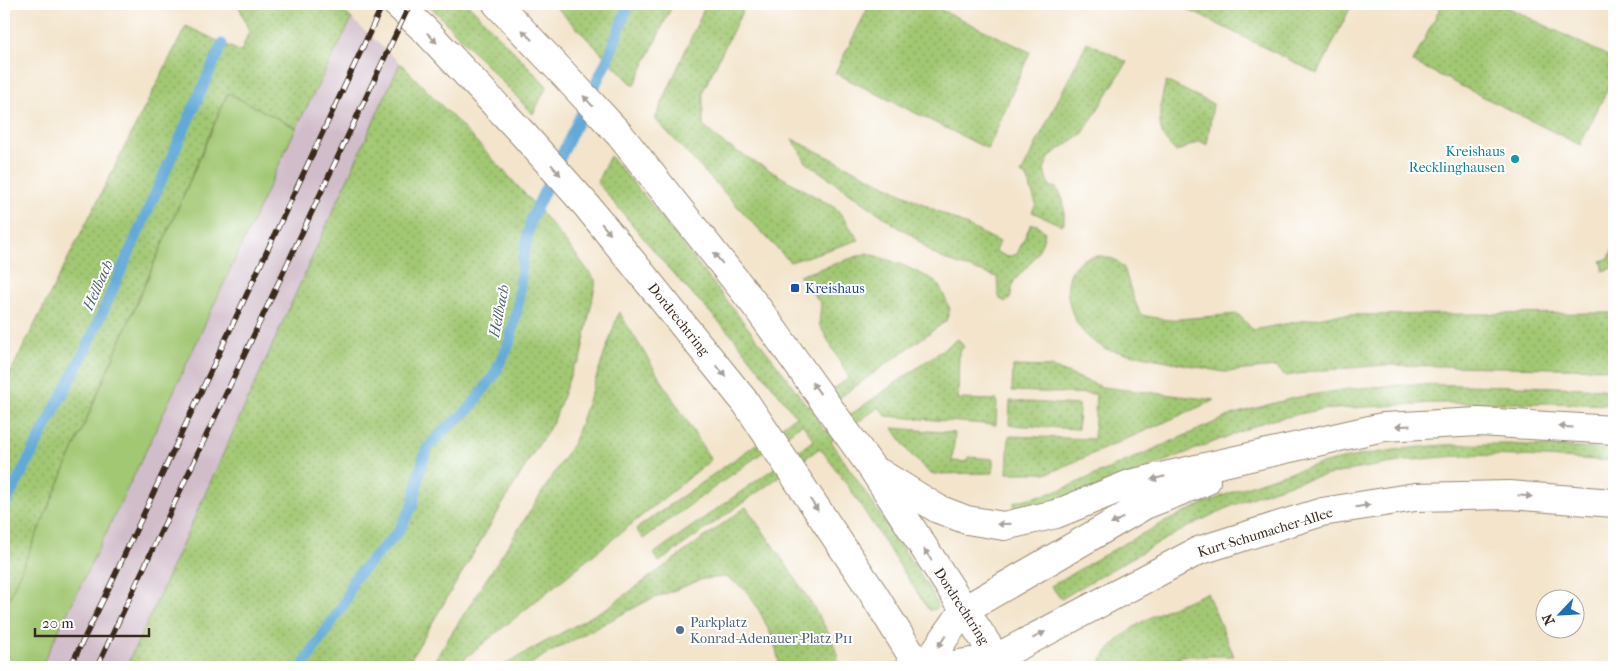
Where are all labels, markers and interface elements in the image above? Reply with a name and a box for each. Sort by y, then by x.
one-way arrow [521,29,533,41]
one-way arrow [426,31,438,43]
one-way arrow [583,94,594,107]
place label: Kreishaus Recklinghausen [1409,143,1505,176]
marker: Kreishaus Recklinghausen [1509,153,1521,165]
one-way arrow [550,164,561,177]
one-way arrow [600,222,611,235]
one-way arrow [713,252,724,265]
water label: Hellbach [79,257,117,314]
street label: Dordrechtring [644,280,713,359]
place label: Kreishaus [805,280,865,297]
marker: Kreishaus [789,282,801,294]
water label: Hellbach [485,283,513,340]
one-way arrow [716,365,727,378]
one-way arrow [811,381,821,395]
one-way arrow [1395,422,1411,430]
one-way arrow [1557,423,1573,431]
one-way arrow [1151,474,1166,482]
one-way arrow [1517,492,1533,500]
one-way arrow [809,498,819,512]
one-way arrow [1355,501,1371,509]
street label: Kurt-Schumacher-Allee [1195,504,1335,561]
one-way arrow [1110,517,1125,525]
one-way arrow [995,520,1011,528]
one-way arrow [924,548,933,561]
street label: Dordrechtring [930,565,993,648]
north arrow [1536,588,1586,638]
scale bar [35,606,149,638]
text: N [1539,611,1559,628]
text: 20 m [42,614,74,632]
place label: Parkplatz Konrad-Adenauer-Platz P11 [690,614,853,647]
marker: Parkplatz Konrad-Adenauer-Platz P11 [674,624,686,636]
one-way arrow [1032,631,1046,639]
one-way arrow [937,634,948,647]

